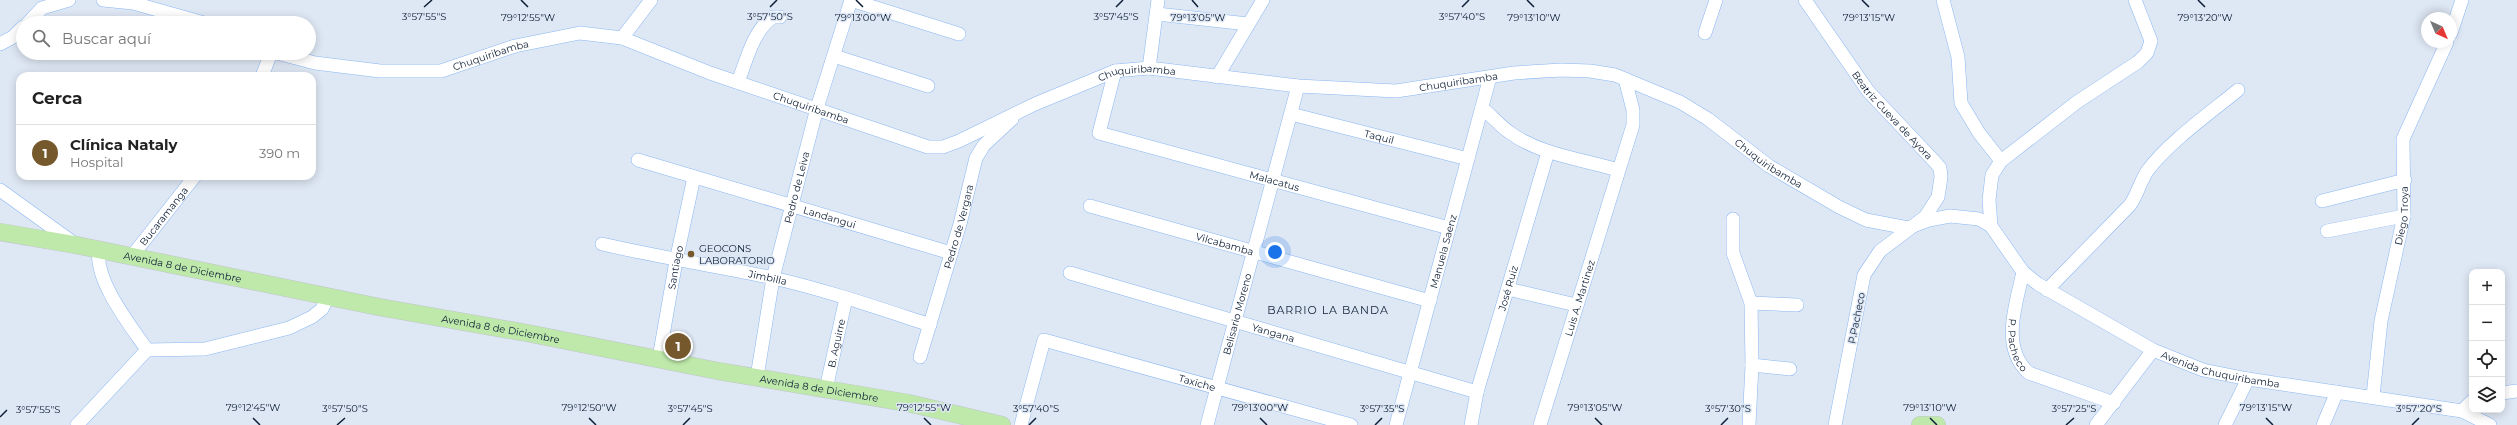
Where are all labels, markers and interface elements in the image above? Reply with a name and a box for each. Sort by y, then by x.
text: 3°57'55"S [402,10,446,23]
text: 3°57'50"S [747,10,793,23]
text: 3°57'45"S [1093,10,1139,23]
text: 3°57'40"S [1439,10,1485,23]
text: 79°12'55"W [501,11,555,24]
text: 79°13'00"W [835,11,891,24]
text: 79°13'05"W [1171,11,1225,24]
text: 79°13'10"W [1507,11,1561,24]
text: 79°13'15"W [1843,11,1895,24]
text: 79°13'20"W [2177,11,2233,24]
north arrow [2421,12,2457,48]
search box [16,16,316,60]
icon: search [30,27,52,49]
text: Buscar aquí [62,29,151,48]
street label: Chuquiribamba [451,37,530,74]
street label: Chuquiribamba [1096,62,1177,84]
street label: Beatriz Cueva de Ayora [1849,69,1935,162]
street label: Chuquiribamba [1418,70,1499,94]
text: Cerca [32,88,82,108]
street label: Chuquiribamba [771,89,851,127]
street label: Taquil [1363,127,1395,147]
text: Clínica Nataly [70,135,178,154]
street label: Chuquiribamba [1732,136,1805,191]
text: 1 [42,145,48,161]
text: 390 m [259,145,300,161]
street label: Pedro de Leiva [781,150,813,225]
text: Hospital [70,154,123,170]
street label: Malacatus [1248,168,1301,194]
street label: Pedro de Vergara [941,183,976,270]
street label: Bucaramanga [137,184,191,248]
street label: Diego Troya [2392,186,2411,246]
street label: Landangui [802,203,857,231]
street label: Manuela Saenz [1427,213,1460,290]
street label: Vilcabamba [1194,230,1255,258]
place label: GEOCONS LABORATORIO [699,242,775,267]
your location [1265,242,1285,262]
street label: Santiago [665,244,686,291]
street label: Avenida 8 de Diciembre [122,249,243,286]
marker: GEOCONS LABORATORIO [686,249,696,259]
street label: Luis A. Martinez [1562,258,1598,338]
street label: José Ruiz [1495,264,1521,313]
street label: Jimbilla [746,267,788,288]
map controls [2469,269,2505,413]
button: + [2469,269,2505,305]
street label: Belisario Moreno [1220,272,1254,356]
street label: P.Pacheco [1845,291,1868,345]
district label: BARRIO LA BANDA [1267,303,1389,317]
button: − [2469,305,2505,341]
street label: Avenida 8 de Diciembre [440,312,561,346]
street label: B. Aguirre [825,318,848,369]
street label: P. Pacheco [2005,318,2030,375]
street label: Yangana [1250,321,1296,345]
pin: 1 [665,331,691,361]
button: locate [2469,341,2505,377]
street label: Avenida Chuquiribamba [2159,348,2281,391]
street label: Avenida 8 de Diciembre [759,372,879,405]
street label: Taxiche [1177,372,1217,394]
button: layers [2469,377,2505,413]
text: 79°12'45"W [226,401,280,414]
text: 79°12'50"W [561,401,617,414]
text: 79°12'55"W [897,401,951,414]
text: 79°13'00"W [1232,401,1288,414]
text: 79°13'05"W [1568,401,1622,414]
text: 79°13'10"W [1903,401,1957,414]
text: 79°13'15"W [2240,401,2292,414]
text: 3°57'50"S [322,402,368,415]
text: 3°57'45"S [667,402,713,415]
text: 3°57'40"S [1013,402,1059,415]
text: 3°57'35"S [1360,402,1404,415]
text: 3°57'30"S [1705,402,1751,415]
text: 3°57'25"S [2052,402,2096,415]
text: 3°57'20"S [2396,402,2442,415]
text: 3°57'55"S [16,403,60,416]

